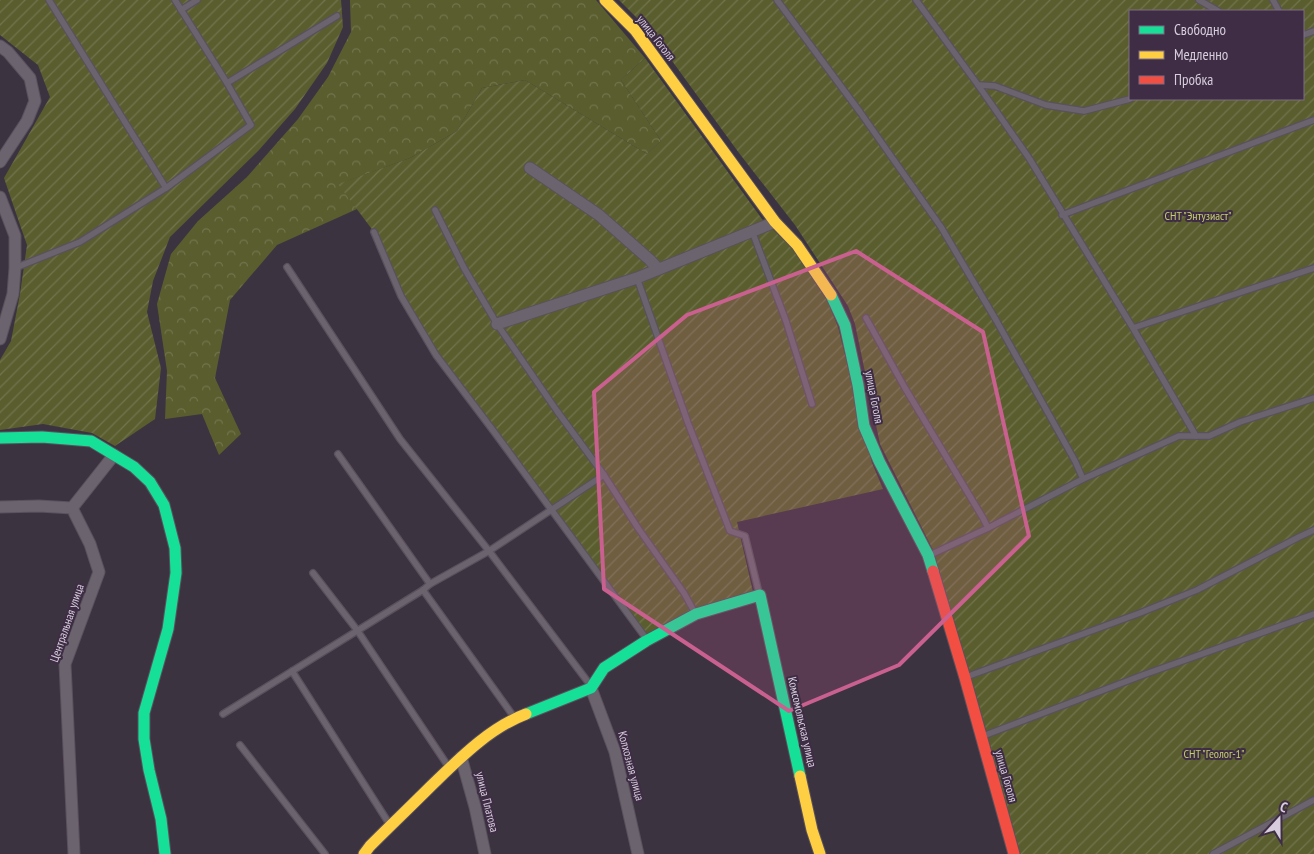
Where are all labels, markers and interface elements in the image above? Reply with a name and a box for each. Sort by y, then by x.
legend [1129,10,1304,100]
street label: улица Гоголя [634,12,679,64]
text: Свободно [1174,20,1226,39]
text: Медленно [1174,45,1228,64]
text: Пробка [1174,70,1213,89]
park label: СНТ "Энтузиаст" [1164,208,1232,223]
street label: улица Гоголя [862,369,887,425]
street label: Центральная улица [46,582,87,664]
street label: Комсомольская улица [785,675,820,769]
street label: Колхозная улица [615,729,648,802]
park label: СНТ "Геолог-1" [1184,746,1244,761]
street label: улица Гоголя [992,748,1021,804]
street label: улица Платова [473,770,502,834]
north arrow [1254,794,1304,844]
text: С [1277,797,1290,817]

